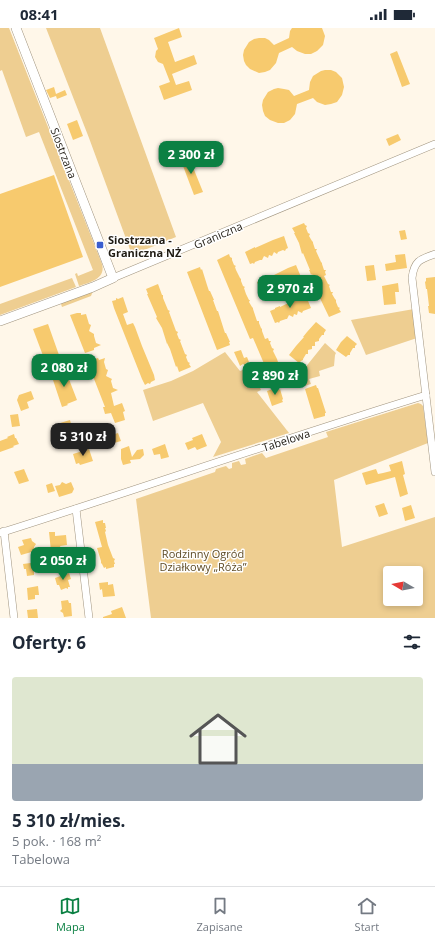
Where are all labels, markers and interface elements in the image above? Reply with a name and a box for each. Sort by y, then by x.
text: 08:41 [20,4,59,24]
street label: Siostrzana [47,125,81,181]
pin: 2 300 zł [150,141,232,175]
text: 2 300 zł [168,145,214,163]
street label: Graniczna [191,218,245,252]
place label: Siostrzana - Graniczna NŻ [108,232,182,260]
marker: Siostrzana - Graniczna NŻ [95,240,105,250]
pin: 2 970 zł [249,275,331,309]
text: 2 970 zł [267,279,313,297]
pin: 2 080 zł [23,354,105,388]
text: 2 080 zł [41,358,87,376]
pin: 2 890 zł [234,362,316,396]
text: 2 890 zł [252,366,298,384]
pin: 5 310 zł [42,423,124,457]
street label: Tabelowa [260,425,312,455]
text: 5 310 zł [60,427,106,445]
park label: Rodzinny Ogród Działkowy „Róża” [159,546,247,574]
pin: 2 050 zł [22,547,104,581]
text: 2 050 zł [40,551,86,569]
north arrow [383,566,423,606]
map controls [383,566,423,606]
text: Oferty: 6 [12,631,86,654]
icon: filters [401,631,423,653]
icon: home [182,703,254,775]
text: 5 310 zł/mies. [12,809,125,832]
text: 5 pok. · 168 m² [12,832,101,850]
text: Tabelowa [12,850,70,868]
tab: Mapa [56,895,85,934]
tab: Zapisane [197,895,243,934]
tab: Start [355,895,379,934]

